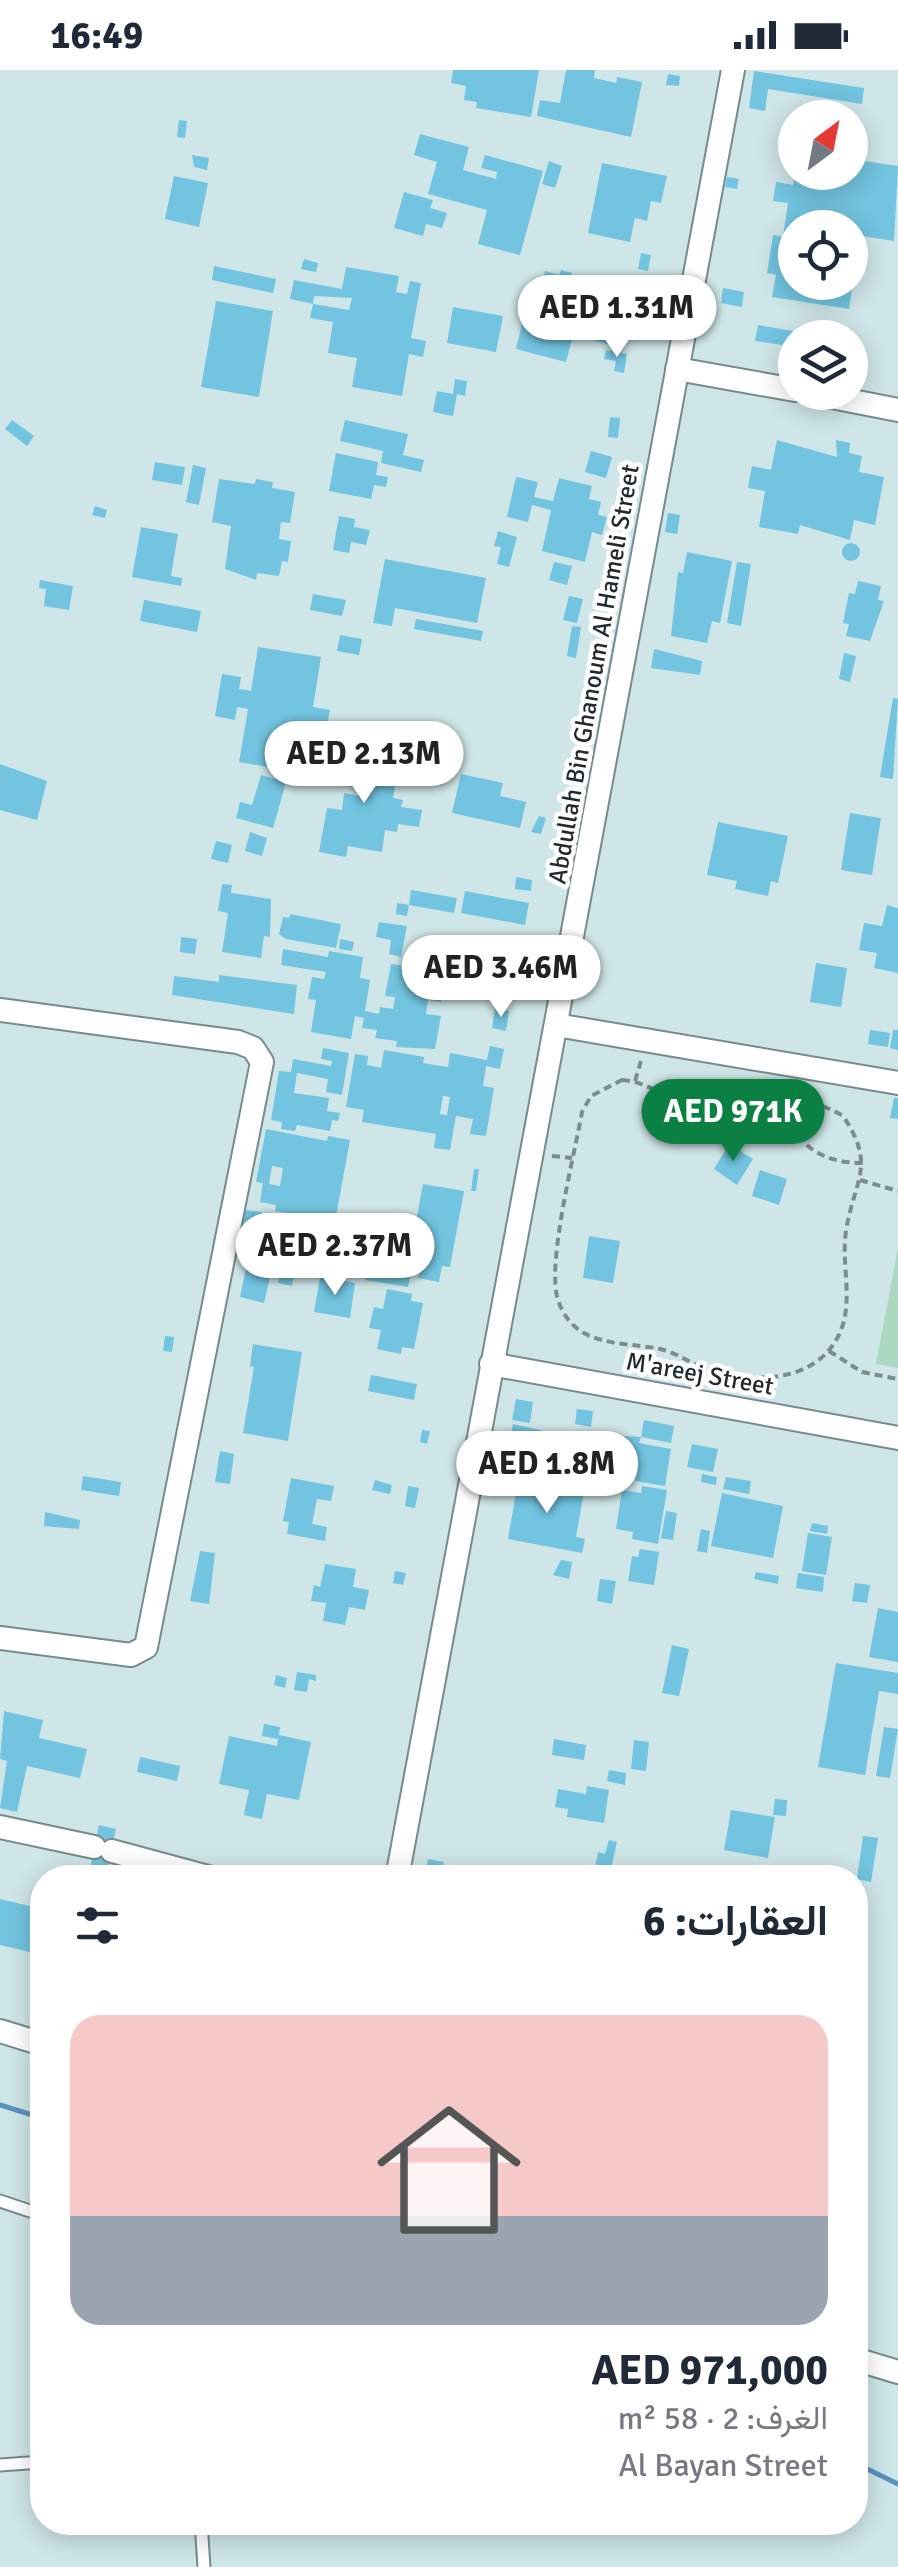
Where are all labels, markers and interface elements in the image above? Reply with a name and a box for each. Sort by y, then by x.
text: 16:49 [50,12,143,59]
north arrow [778,100,868,190]
map controls [778,100,868,410]
button: locate [778,210,868,300]
pin: AED 1.31M [503,275,731,360]
text: AED 1.31M [540,288,694,327]
button: layers [778,320,868,410]
street label: Abdullah Bin Ghanoum Al Hameli Street [541,462,646,886]
pin: AED 2.13M [250,721,478,806]
text: AED 2.13M [287,734,441,773]
pin: AED 3.46M [387,935,615,1020]
text: AED 3.46M [424,948,578,987]
pin: AED 971K [630,1079,836,1164]
text: AED 971K [664,1092,802,1131]
pin: AED 2.37M [221,1213,449,1298]
text: AED 2.37M [258,1226,412,1265]
street label: M'areej Street [624,1345,776,1402]
pin: AED 1.8M [444,1431,650,1516]
text: AED 1.8M [478,1444,616,1483]
text: العقارات: 6 [643,1896,828,1947]
icon: filters [70,1898,125,1953]
icon: home [359,2080,539,2260]
text: AED 971,000 [591,2345,828,2396]
text: الغرف: 2 · 58 m² [618,2399,828,2438]
text: Al Bayan Street [618,2446,828,2485]

